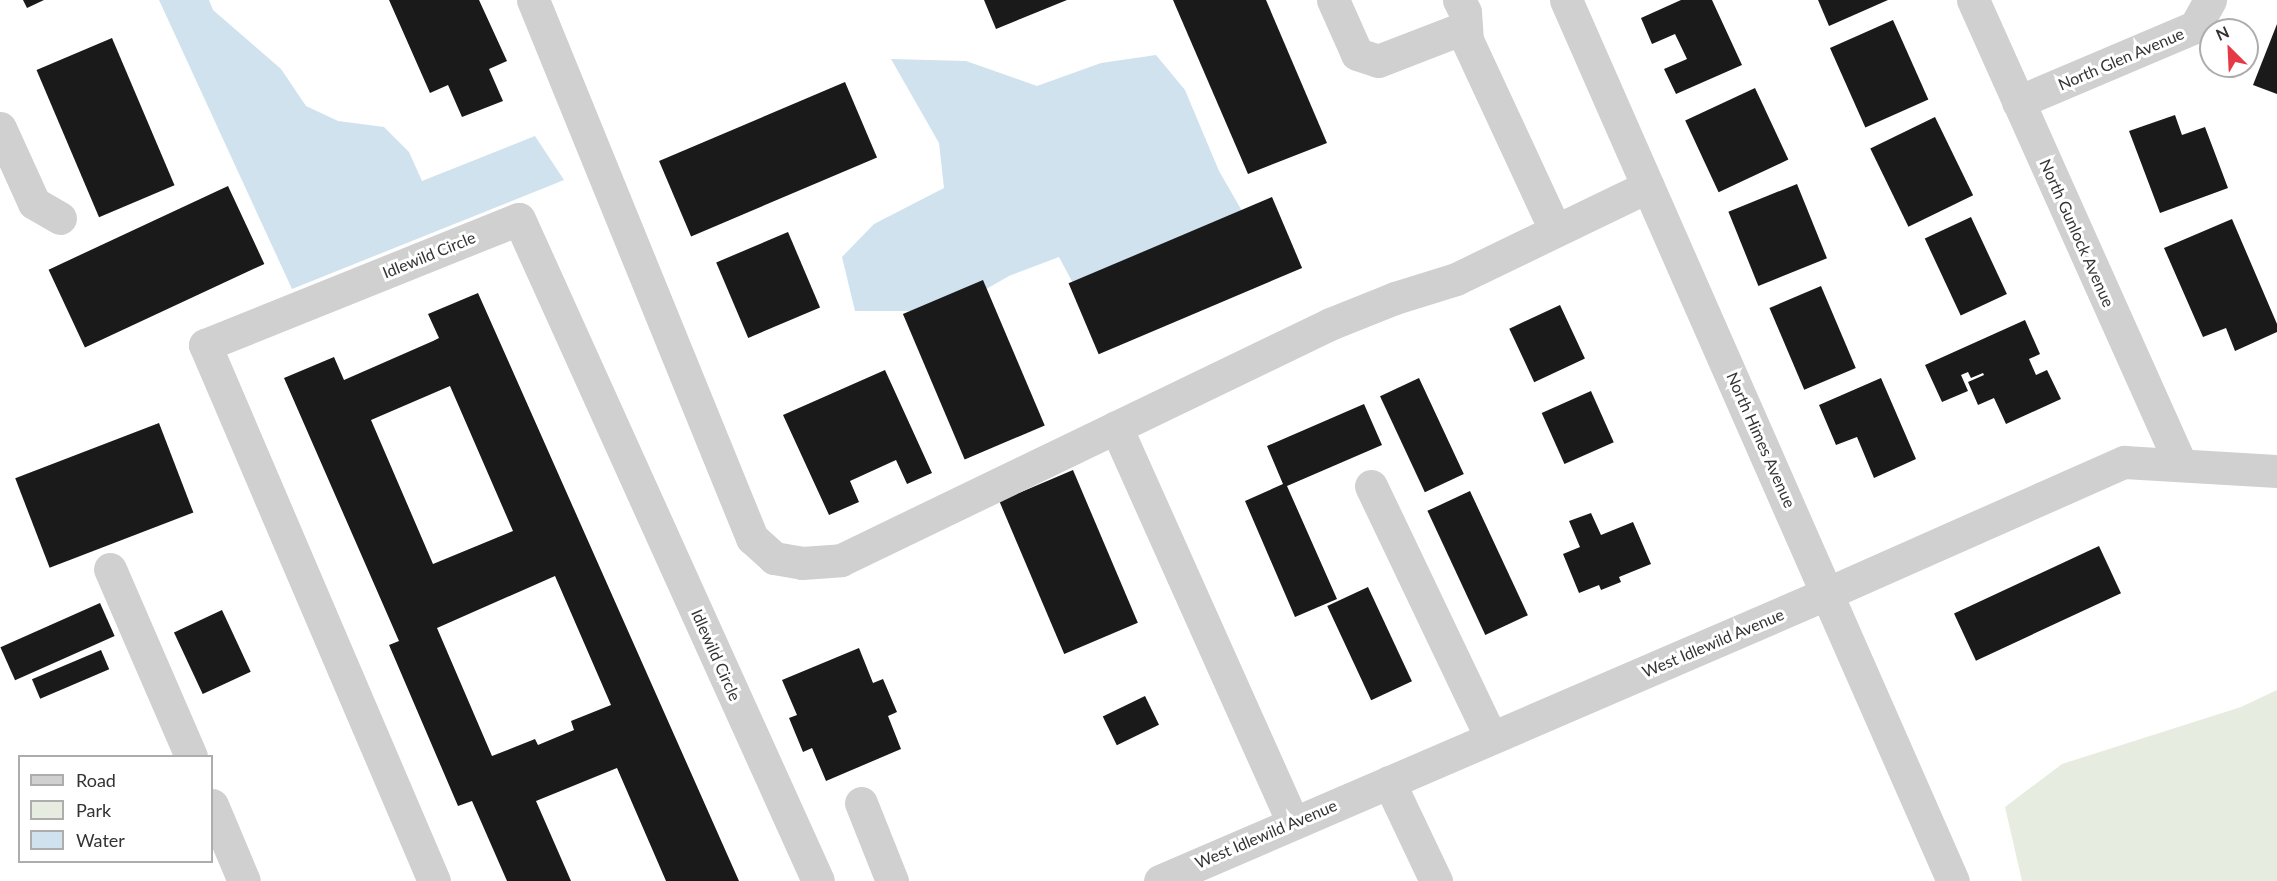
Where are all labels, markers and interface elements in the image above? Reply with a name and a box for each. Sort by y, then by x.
north arrow [2199,18,2259,78]
text: N [2213,22,2232,44]
street label: North Glen Avenue [2055,24,2187,94]
street label: North Gunlock Avenue [2036,156,2118,310]
street label: Idlewild Circle [380,228,478,282]
street label: North Himes Avenue [1722,369,1800,511]
street label: West Idlewild Avenue [1639,604,1787,682]
street label: Idlewild Circle [687,606,745,704]
legend [18,755,213,863]
text: Road [76,769,116,791]
street label: West Idlewild Avenue [1192,795,1340,873]
text: Park [76,799,111,821]
text: Water [76,829,125,851]

